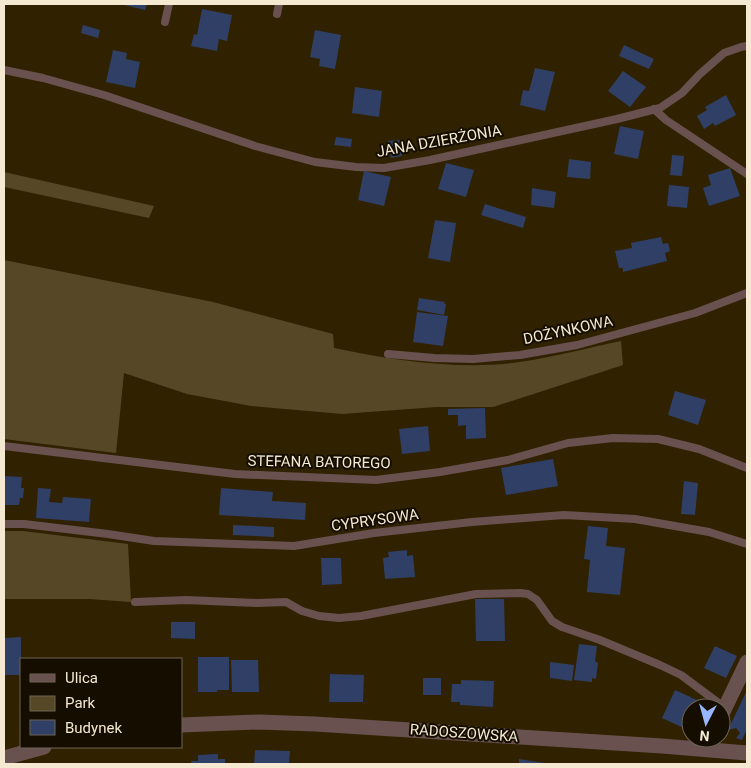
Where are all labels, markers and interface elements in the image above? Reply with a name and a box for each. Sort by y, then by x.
street label: JANA DZIERŻONIA [375,121,503,161]
street label: DOŻYNKOWA [522,312,615,348]
street label: STEFANA BATOREGO [247,452,391,472]
street label: CYPRYSOWA [330,505,420,535]
legend [20,658,182,748]
text: Ulica [65,669,98,687]
text: Park [65,694,96,712]
north arrow [681,698,731,748]
text: Budynek [65,719,122,737]
street label: RADOSZOWSKA [409,720,519,746]
text: N [699,727,710,744]

